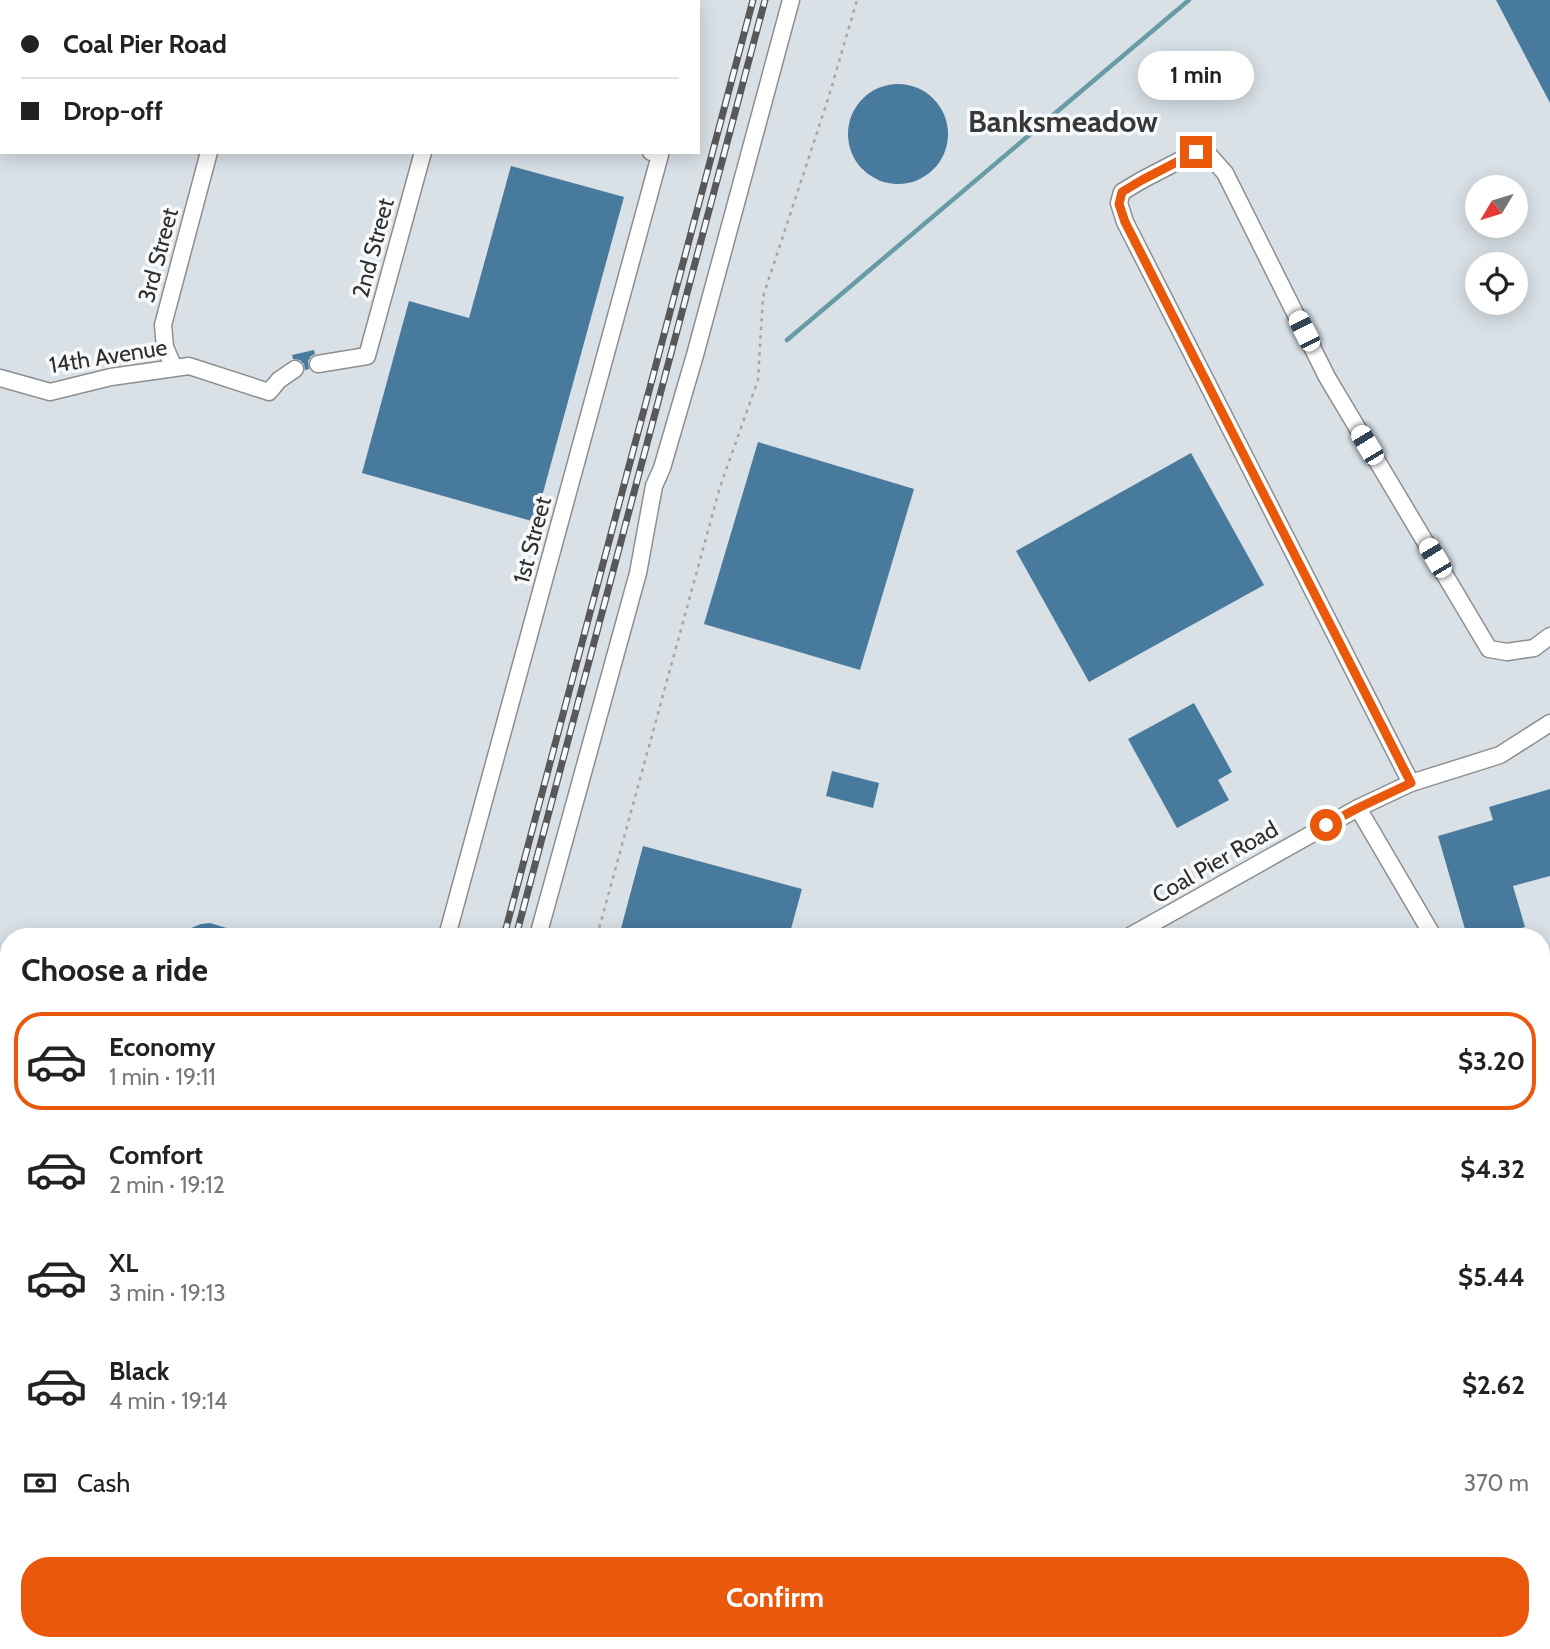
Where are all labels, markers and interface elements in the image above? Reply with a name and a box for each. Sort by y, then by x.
text: Coal Pier Road [63,28,227,60]
callout: 1 min [1138,51,1254,100]
text: 1 min [1170,61,1222,89]
text: Drop-off [63,95,163,127]
district label: Banksmeadow [968,103,1158,140]
route end [1180,136,1212,168]
north arrow [1465,175,1528,238]
map controls [1465,175,1528,315]
street label: 2nd Street [346,195,400,301]
street label: 3rd Street [132,205,184,305]
button: locate [1465,252,1528,315]
car [1286,308,1323,354]
street label: 14th Avenue [47,333,169,379]
car [1348,422,1387,468]
street label: 1st Street [507,493,557,587]
car [1416,535,1455,581]
route start [1310,809,1342,841]
street label: Coal Pier Road [1147,815,1283,909]
text: Choose a ride [21,950,208,989]
icon: car [25,1030,88,1093]
text: Economy [109,1031,215,1063]
text: $3.20 [1458,1045,1525,1077]
text: 1 min · 19:11 [109,1063,216,1091]
icon: car [25,1138,88,1201]
text: Comfort [109,1139,203,1171]
text: $4.32 [1460,1153,1525,1185]
text: 2 min · 19:12 [109,1171,225,1199]
icon: car [25,1246,88,1309]
text: XL [109,1247,138,1279]
text: $5.44 [1458,1261,1525,1293]
text: 3 min · 19:13 [109,1279,226,1307]
icon: car [25,1354,88,1417]
text: Black [109,1355,169,1387]
text: $2.62 [1462,1369,1525,1401]
text: 4 min · 19:14 [109,1387,227,1415]
icon: cash [21,1464,59,1502]
text: Cash [77,1467,130,1499]
text: 370 m [1464,1469,1529,1497]
button: Confirm [21,1557,1529,1637]

